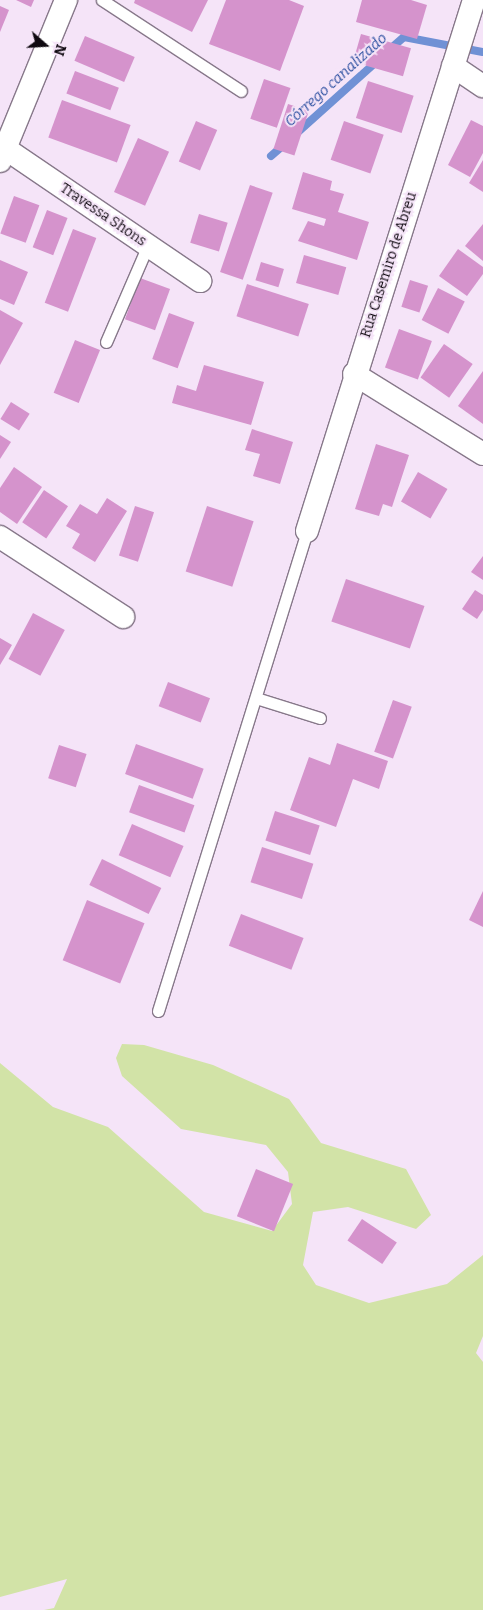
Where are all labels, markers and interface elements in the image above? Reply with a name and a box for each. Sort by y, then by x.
north arrow [20,20,70,70]
water label: Córrego canalizado [281,29,391,131]
text: N [50,42,69,58]
street label: Travessa Shons [57,180,149,250]
street label: Rua Casemiro de Abreu [358,190,420,340]

